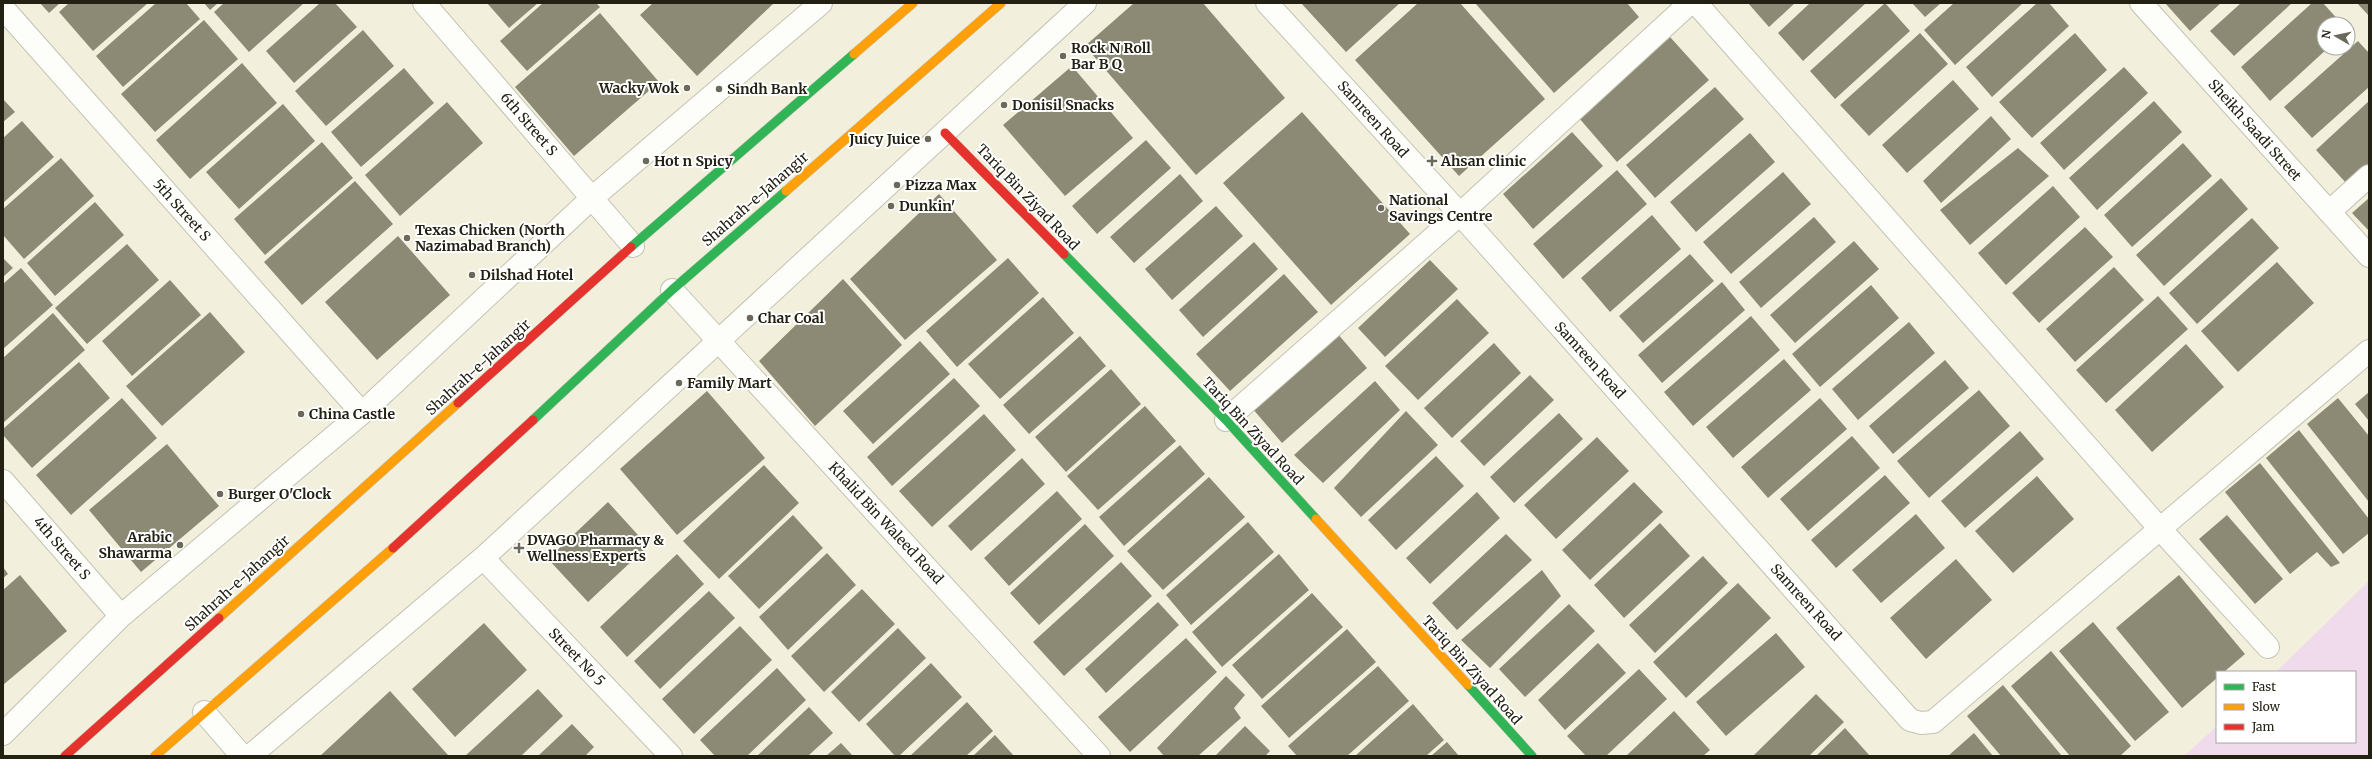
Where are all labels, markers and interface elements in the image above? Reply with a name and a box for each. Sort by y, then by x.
north arrow [2316,16,2356,56]
text: N [2319,29,2334,40]
place label: Rock N Roll Bar B Q [1071,39,1151,73]
marker: Rock N Roll Bar B Q [1058,51,1068,61]
street label: Sheikh Saadi Street [2205,75,2306,185]
street label: Samreen Road [1334,77,1413,162]
place label: Wacky Wok [598,79,680,97]
place label: Sindh Bank [727,80,808,98]
marker: Wacky Wok [682,83,692,93]
marker: Sindh Bank [714,84,724,94]
street label: 6th Street S [497,89,561,159]
place label: Donisil Snacks [1012,96,1114,114]
marker: Donisil Snacks [999,100,1009,110]
place label: Juicy Juice [848,130,920,148]
marker: Juicy Juice [923,134,933,144]
street label: Tariq Bin Ziyad Road [973,140,1084,254]
street label: Shahrah-e-Jahangir [698,148,812,250]
place label: Hot n Spicy [654,152,733,170]
place label: Ahsan clinic [1440,152,1526,170]
marker: Ahsan clinic [1426,155,1438,167]
marker: Hot n Spicy [641,156,651,166]
street label: 5th Street S [149,175,215,245]
place label: Pizza Max [905,176,977,194]
marker: Pizza Max [892,180,902,190]
place label: National Savings Centre [1389,191,1493,225]
place label: Dunkin' [899,197,955,215]
marker: Dunkin' [886,201,896,211]
marker: National Savings Centre [1376,203,1386,213]
place label: Texas Chicken (North Nazimabad Branch) [415,221,565,255]
marker: Texas Chicken (North Nazimabad Branch) [402,233,412,243]
place label: Dilshad Hotel [480,266,574,284]
marker: Dilshad Hotel [467,270,477,280]
place label: Char Coal [758,309,825,327]
marker: Char Coal [745,313,755,323]
street label: Shahrah-e-Jahangir [422,315,534,419]
street label: Samreen Road [1551,318,1630,403]
place label: Family Mart [687,374,772,392]
street label: Tariq Bin Ziyad Road [1199,374,1308,489]
marker: Family Mart [674,378,684,388]
place label: China Castle [309,405,395,423]
marker: China Castle [296,409,306,419]
street label: Khalid Bin Waleed Road [825,458,948,588]
place label: Burger O'Clock [228,485,332,503]
marker: Burger O'Clock [215,489,225,499]
street label: 4th Street S [30,513,94,583]
place label: Arabic Shawarma [98,528,172,562]
street label: Shahrah-e-Jahangir [181,531,293,635]
place label: DVAGO Pharmacy & Wellness Experts [526,531,664,565]
marker: Arabic Shawarma [175,540,185,550]
marker: DVAGO Pharmacy & Wellness Experts [514,543,524,553]
street label: Samreen Road [1767,560,1846,645]
street label: Tariq Bin Ziyad Road [1418,612,1526,729]
street label: Street No 5 [545,624,609,690]
legend [2216,671,2356,743]
text: Fast [2252,679,2276,694]
text: Slow [2252,699,2281,714]
text: Jam [2251,719,2275,734]

